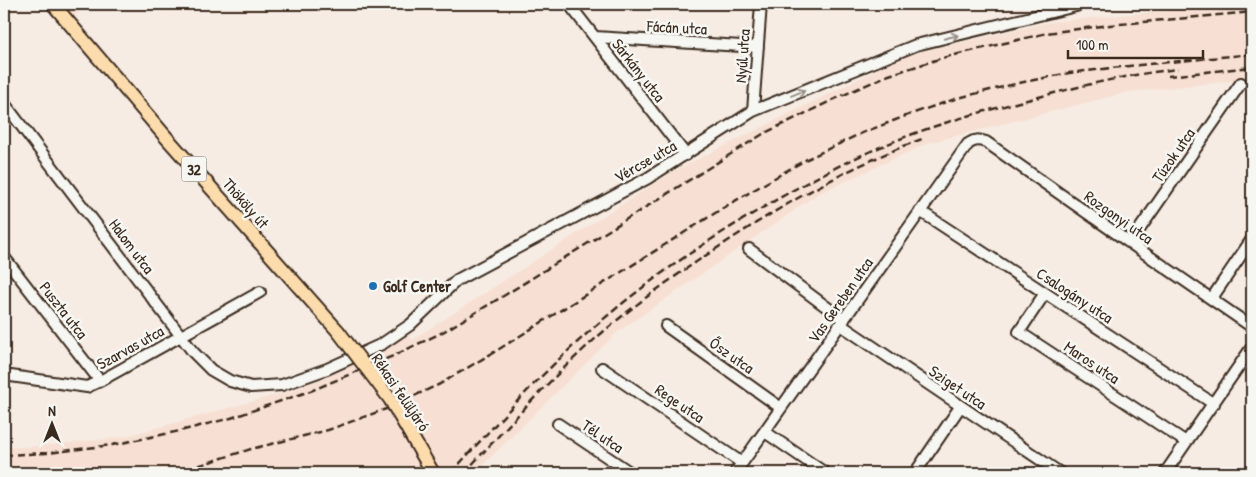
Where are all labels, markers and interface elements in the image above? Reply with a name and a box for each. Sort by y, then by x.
street label: Fácán utca [645,14,708,40]
street label: Nyúl utca [729,28,755,84]
scale bar [1068,28,1204,60]
one-way arrow [942,32,958,41]
street label: Sárkány utca [607,34,671,106]
text: 100 m [1076,34,1109,55]
one-way arrow [790,87,805,97]
street label: Túzok utca [1146,123,1200,187]
street label: Vércse utca [610,134,680,188]
road number: 32 [182,156,206,182]
street label: Thököly út [218,173,274,233]
street label: Rozgonyi utca [1080,185,1158,249]
street label: Halom utca [104,214,160,278]
street label: Vas Gereben utca [802,253,878,347]
street label: Csalogány utca [1032,262,1118,328]
place label: Golf Center [383,275,452,297]
street label: Puszta utca [35,277,93,343]
marker: Golf Center [367,280,379,292]
street label: Szarvas utca [93,320,167,374]
street label: Ősz utca [705,332,759,378]
street label: Maros utca [1060,335,1124,389]
street label: Rékasi felüljáró [367,349,435,436]
street label: Sziget utca [925,360,991,414]
street label: Rege utca [651,378,709,428]
north arrow [28,400,78,450]
text: N [48,401,56,420]
street label: Tél utca [578,414,628,458]

